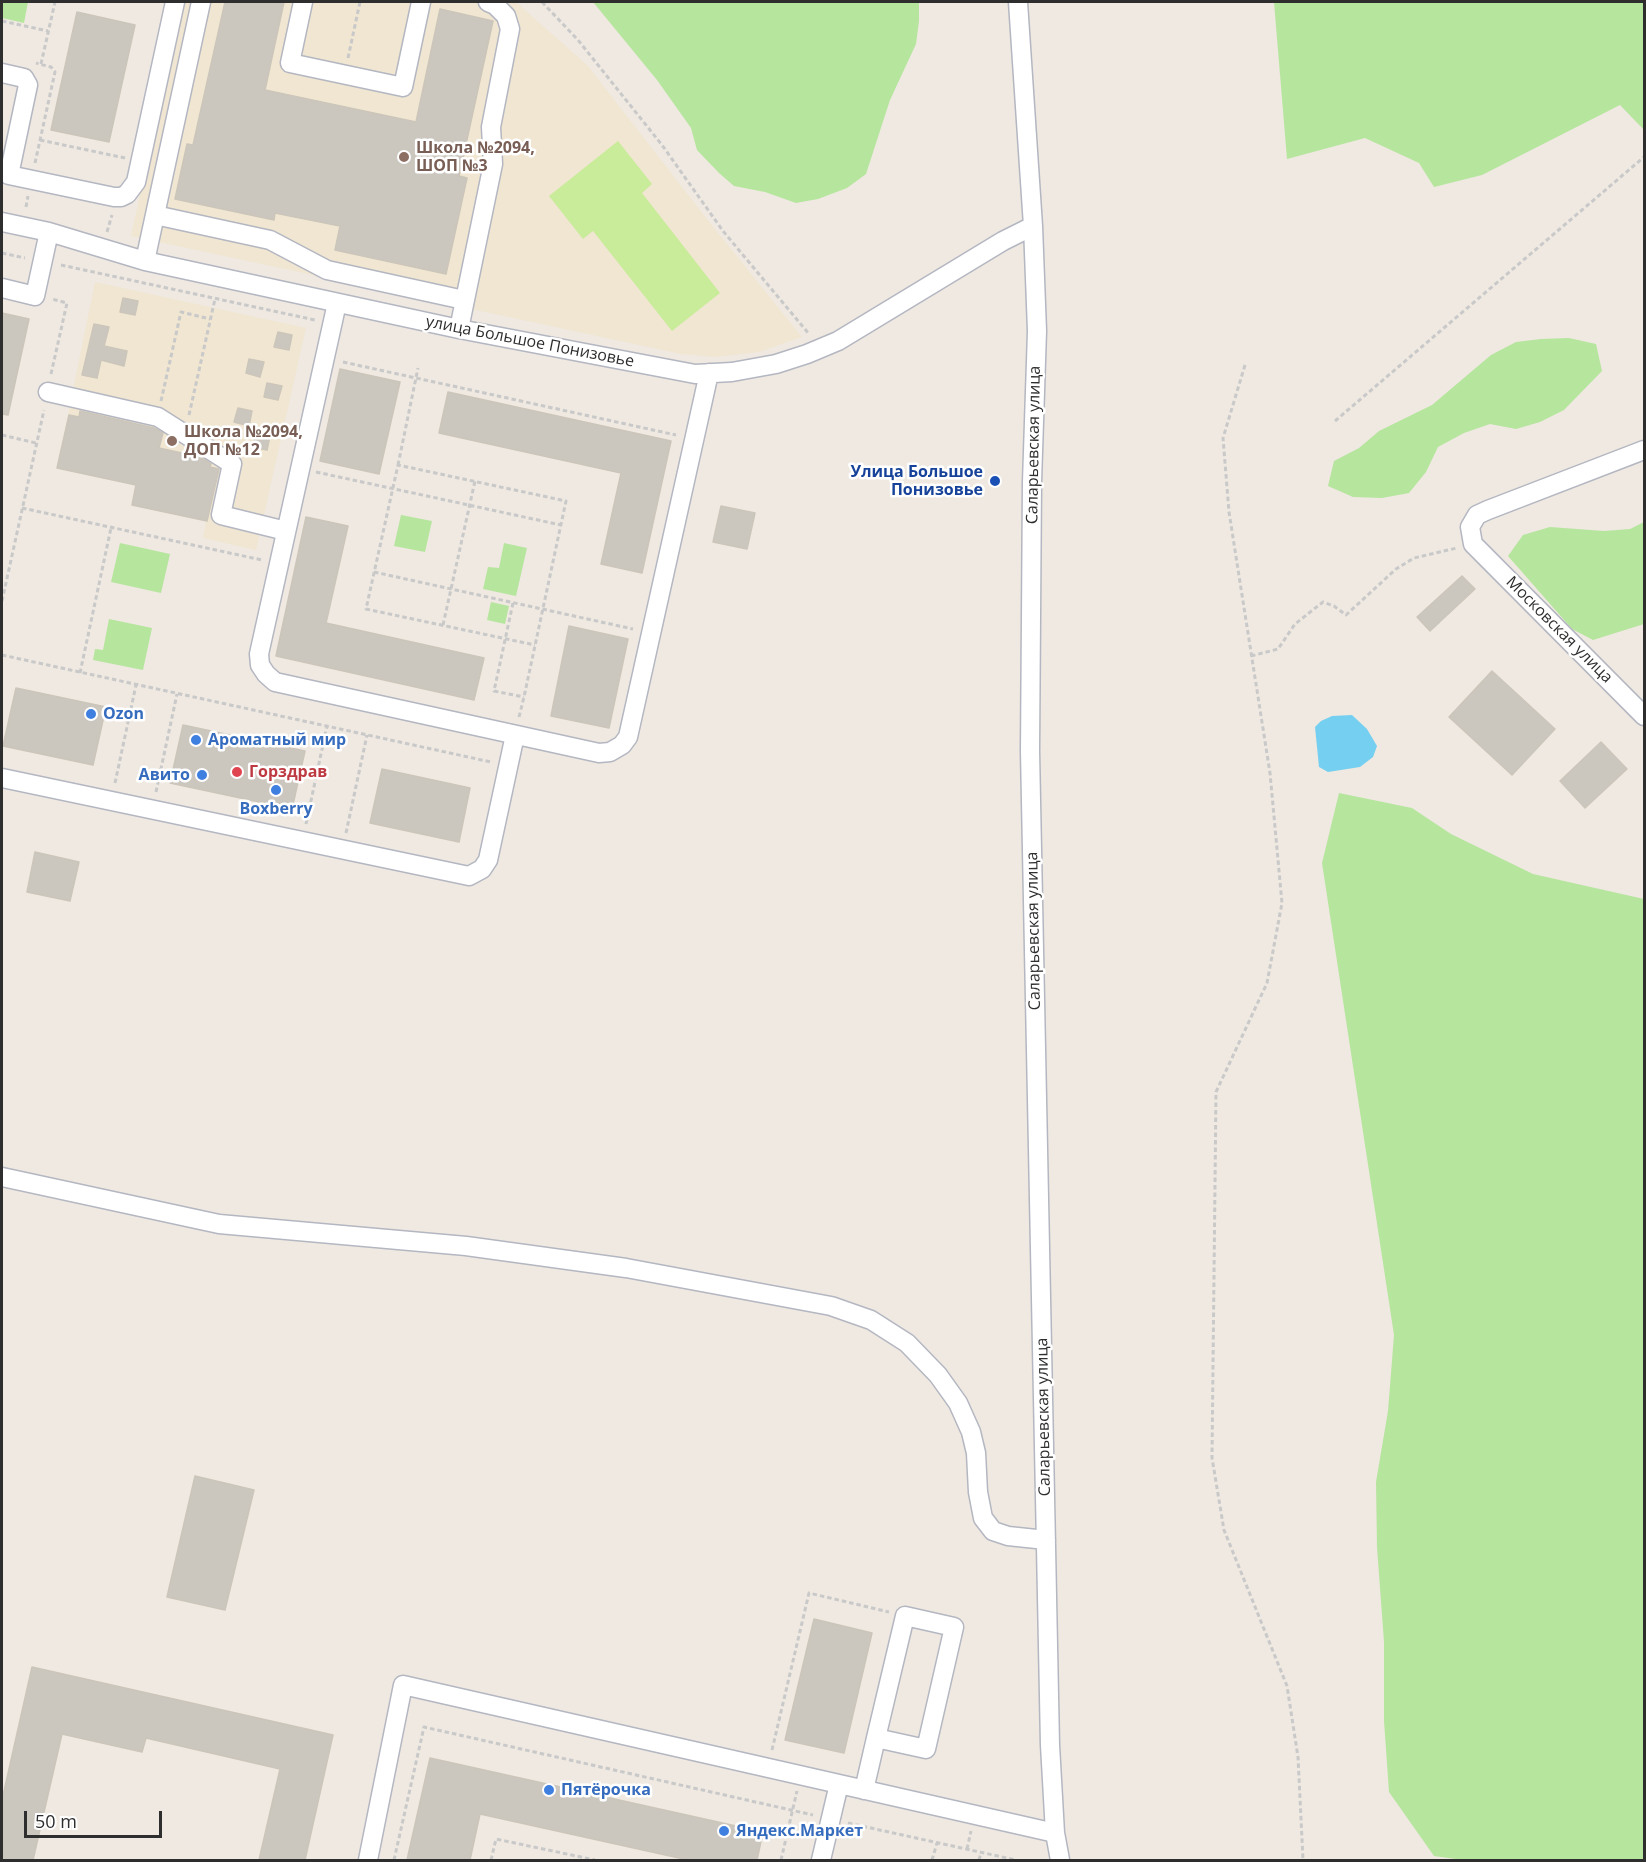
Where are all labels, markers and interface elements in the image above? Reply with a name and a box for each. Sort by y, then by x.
place label: Школа №2094, ШОП №3 [416,138,535,176]
marker: Школа №2094, ШОП №3 [397,150,411,164]
street label: улица Большое Понизовье [424,312,636,372]
street label: Саларьевская улица [1023,366,1045,524]
place label: Школа №2094, ДОП №12 [184,422,303,460]
marker: Школа №2094, ДОП №12 [165,434,179,448]
place label: Улица Большое Понизовье [851,462,983,500]
marker: Улица Большое Понизовье [988,474,1002,488]
street label: Московская улица [1502,573,1616,687]
place label: Ozon [103,704,144,724]
marker: Ozon [84,707,98,721]
place label: Ароматный мир [208,730,346,750]
marker: Ароматный мир [189,733,203,747]
place label: Горздрав [249,762,327,782]
place label: Авито [139,765,190,785]
marker: Горздрав [230,765,244,779]
marker: Авито [195,768,209,782]
marker: Boxberry [269,783,283,797]
place label: Boxberry [239,799,313,819]
street label: Саларьевская улица [1023,852,1045,1010]
street label: Саларьевская улица [1033,1338,1055,1496]
place label: Пятёрочка [561,1780,651,1800]
marker: Пятёрочка [542,1783,556,1797]
scale bar [27,1799,165,1837]
text: 50 m [35,1809,77,1833]
place label: Яндекс.Маркет [736,1821,863,1841]
marker: Яндекс.Маркет [717,1824,731,1838]

